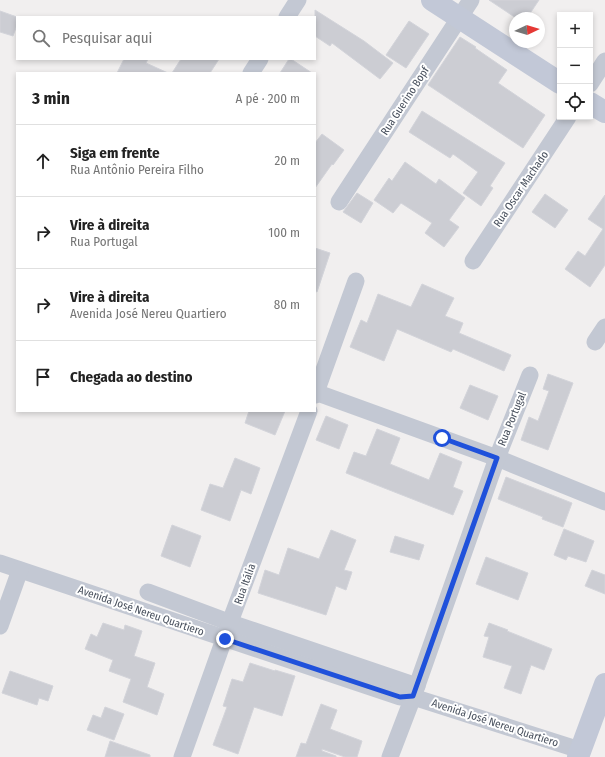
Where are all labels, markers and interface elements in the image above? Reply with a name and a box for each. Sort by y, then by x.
north arrow [509,12,545,48]
map controls [557,12,593,120]
button: + [557,12,593,48]
search box [16,16,316,60]
icon: search [30,27,52,49]
text: Pesquisar aqui [62,29,152,47]
button: − [557,48,593,84]
street label: Rua Guerino Bopf [378,64,432,138]
button: locate [557,84,593,120]
text: 3 min [32,88,70,109]
text: A pé · 200 m [236,91,300,106]
text: Siga em frente [70,144,160,162]
street label: Rua Oscar Machado [491,148,551,229]
icon: ahead [32,150,54,172]
text: 20 m [274,153,300,168]
text: Rua Antônio Pereira Filho [70,162,204,177]
text: Vire à direita [70,216,149,234]
icon: right [32,222,54,244]
text: 100 m [268,225,300,240]
text: Rua Portugal [70,234,138,249]
text: Vire à direita [70,288,149,306]
icon: right [32,294,54,316]
text: 80 m [274,297,300,312]
text: Avenida José Nereu Quartiero [70,306,227,321]
icon: arrive [32,366,54,388]
text: Chegada ao destino [70,368,192,386]
street label: Rua Portugal [495,390,529,448]
route start [433,429,451,447]
street label: Rua Itália [232,562,258,606]
street label: Avenida José Nereu Quartiero [76,583,206,639]
route end [216,630,234,648]
street label: Avenida José Nereu Quartiero [430,696,560,750]

